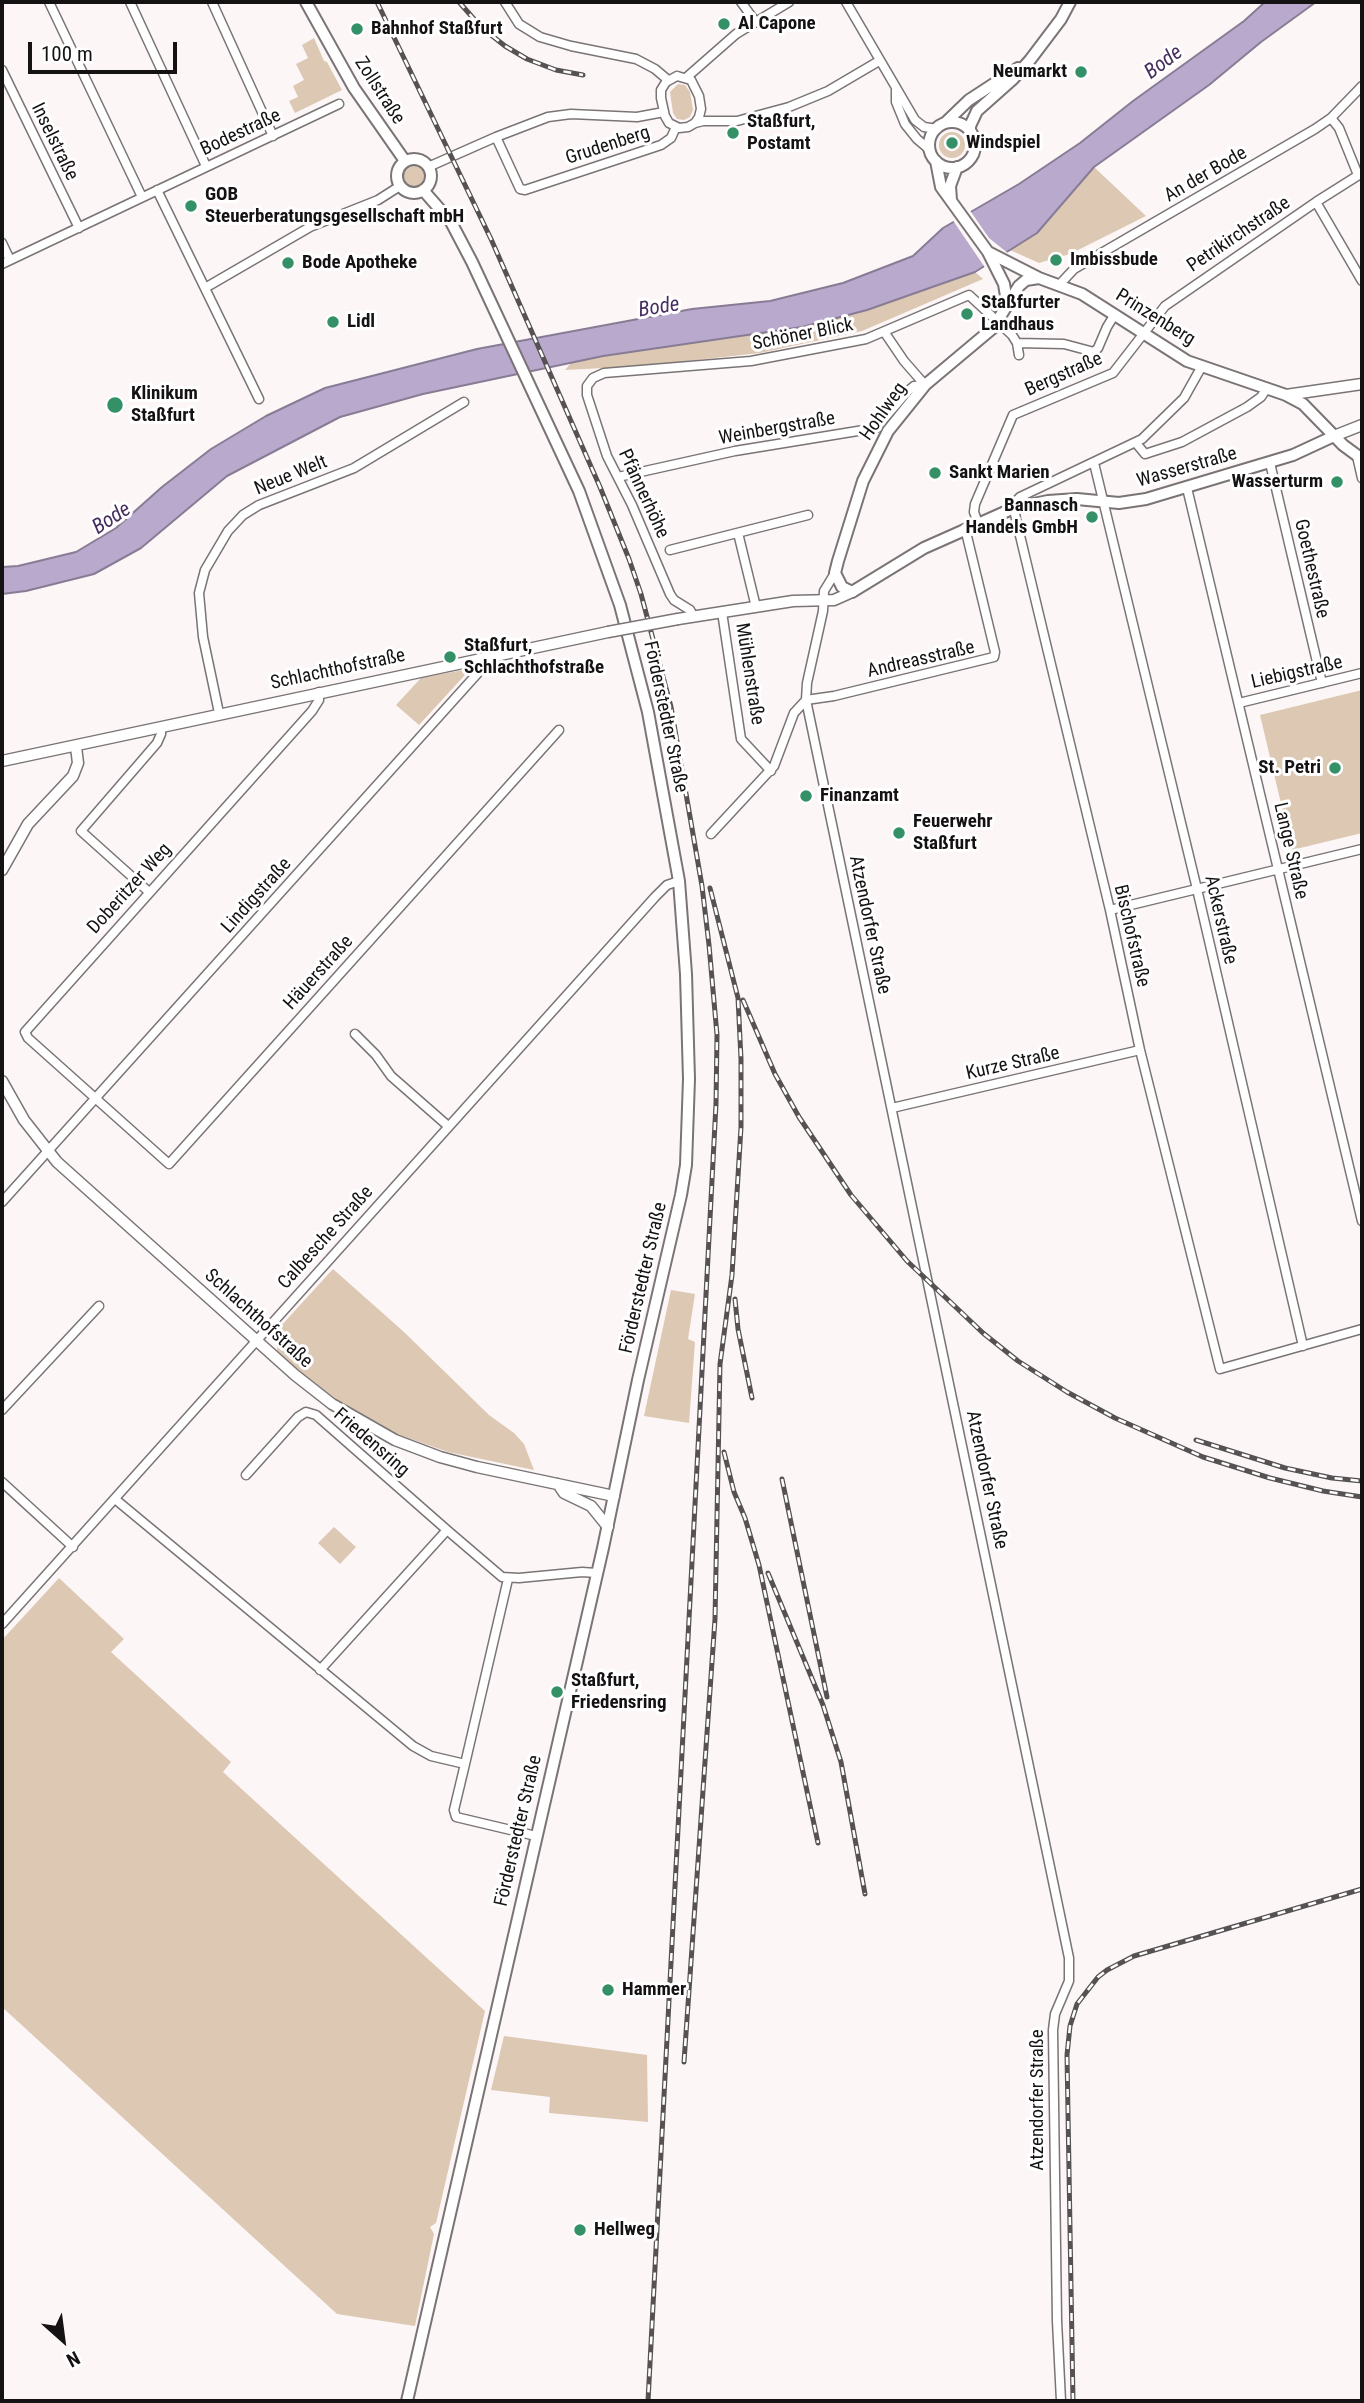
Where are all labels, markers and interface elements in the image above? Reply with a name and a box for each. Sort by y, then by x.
place label: Al Capone [738,13,816,35]
marker: Al Capone [716,16,732,32]
place label: Bahnhof Staßfurt [371,18,503,40]
marker: Bahnhof Staßfurt [349,21,365,37]
scale bar [32,28,180,72]
water label: Bode [1140,41,1188,85]
text: 100 m [41,42,93,66]
street label: Zollstraße [349,53,409,129]
place label: Neumarkt [993,61,1067,83]
marker: Neumarkt [1073,64,1089,80]
street label: Inselstraße [25,99,83,185]
street label: Bodestraße [197,105,285,161]
place label: Staßfurt, Postamt [747,111,815,155]
street label: Grudenberg [563,122,653,170]
marker: Staßfurt, Postamt [725,125,741,141]
place label: Windspiel [966,132,1040,154]
marker: Windspiel [944,135,960,151]
street label: An der Bode [1161,142,1251,208]
place label: GOB Steuerberatungsgesellschaft mbH [205,184,464,228]
street label: Petrikirchstraße [1183,192,1295,278]
marker: GOB Steuerberatungsgesellschaft mbH [183,198,199,214]
place label: Imbissbude [1070,249,1158,271]
place label: Bode Apotheke [302,252,417,274]
marker: Imbissbude [1048,252,1064,268]
marker: Bode Apotheke [280,255,296,271]
street label: Prinzenberg [1111,285,1199,351]
water label: Bode [637,292,681,324]
place label: Staßfurter Landhaus [981,292,1060,336]
marker: Staßfurter Landhaus [959,306,975,322]
place label: Lidl [347,311,375,333]
marker: Lidl [325,314,341,330]
street label: Schöner Blick [751,314,855,356]
street label: Bergstraße [1022,348,1106,402]
street label: Hohlweg [856,379,912,445]
place label: Klinikum Staßfurt [131,383,198,427]
marker: Klinikum Staßfurt [105,395,125,415]
street label: Weinbergstraße [717,408,837,450]
street label: Wasserstraße [1134,443,1240,493]
street label: Pfännerhöhe [612,446,674,542]
street label: Neue Welt [251,451,331,501]
place label: Sankt Marien [949,462,1050,484]
marker: Sankt Marien [927,465,943,481]
place label: Wasserturm [1231,471,1323,493]
marker: Wasserturm [1329,474,1345,490]
place label: Bannasch Handels GmbH [965,495,1078,539]
water label: Bode [88,497,136,541]
marker: Bannasch Handels GmbH [1084,509,1100,525]
street label: Goethestraße [1289,517,1333,621]
street label: Mühlenstraße [730,621,768,727]
place label: Staßfurt, Schlachthofstraße [464,635,604,679]
street label: Andreasstraße [865,637,977,683]
street label: Förderstedter Straße [638,639,692,795]
street label: Schlachthofstraße [269,645,407,695]
marker: Staßfurt, Schlachthofstraße [442,649,458,665]
street label: Liebigstraße [1249,651,1345,695]
place label: St. Petri [1258,757,1321,779]
marker: St. Petri [1327,760,1343,776]
place label: Finanzamt [820,785,899,807]
marker: Finanzamt [798,788,814,804]
street label: Lange Straße [1268,800,1312,902]
place label: Feuerwehr Staßfurt [913,811,993,855]
marker: Feuerwehr Staßfurt [891,825,907,841]
street label: Doberitzer Weg [83,839,177,939]
street label: Lindigstraße [217,854,297,938]
street label: Atzendorfer Straße [843,854,895,996]
street label: Ackerstraße [1199,873,1241,967]
street label: Bischofstraße [1108,883,1154,989]
street label: Häuerstraße [280,931,358,1015]
street label: Kurze Straße [964,1042,1062,1086]
street label: Calbesche Straße [274,1182,378,1294]
street label: Förderstedter Straße [616,1200,672,1356]
street label: Schlachthofstraße [199,1265,317,1373]
street label: Friedensring [328,1404,414,1482]
street label: Atzendorfer Straße [960,1409,1012,1551]
place label: Staßfurt, Friedensring [571,1670,666,1714]
marker: Staßfurt, Friedensring [549,1684,565,1700]
street label: Förderstedter Straße [491,1753,547,1909]
place label: Hammer [622,1979,686,2001]
marker: Hammer [600,1982,616,1998]
street label: Atzendorfer Straße [1027,2029,1049,2171]
place label: Hellweg [594,2219,655,2241]
marker: Hellweg [572,2222,588,2238]
north arrow [28,2305,98,2375]
text: N [63,2346,84,2372]

